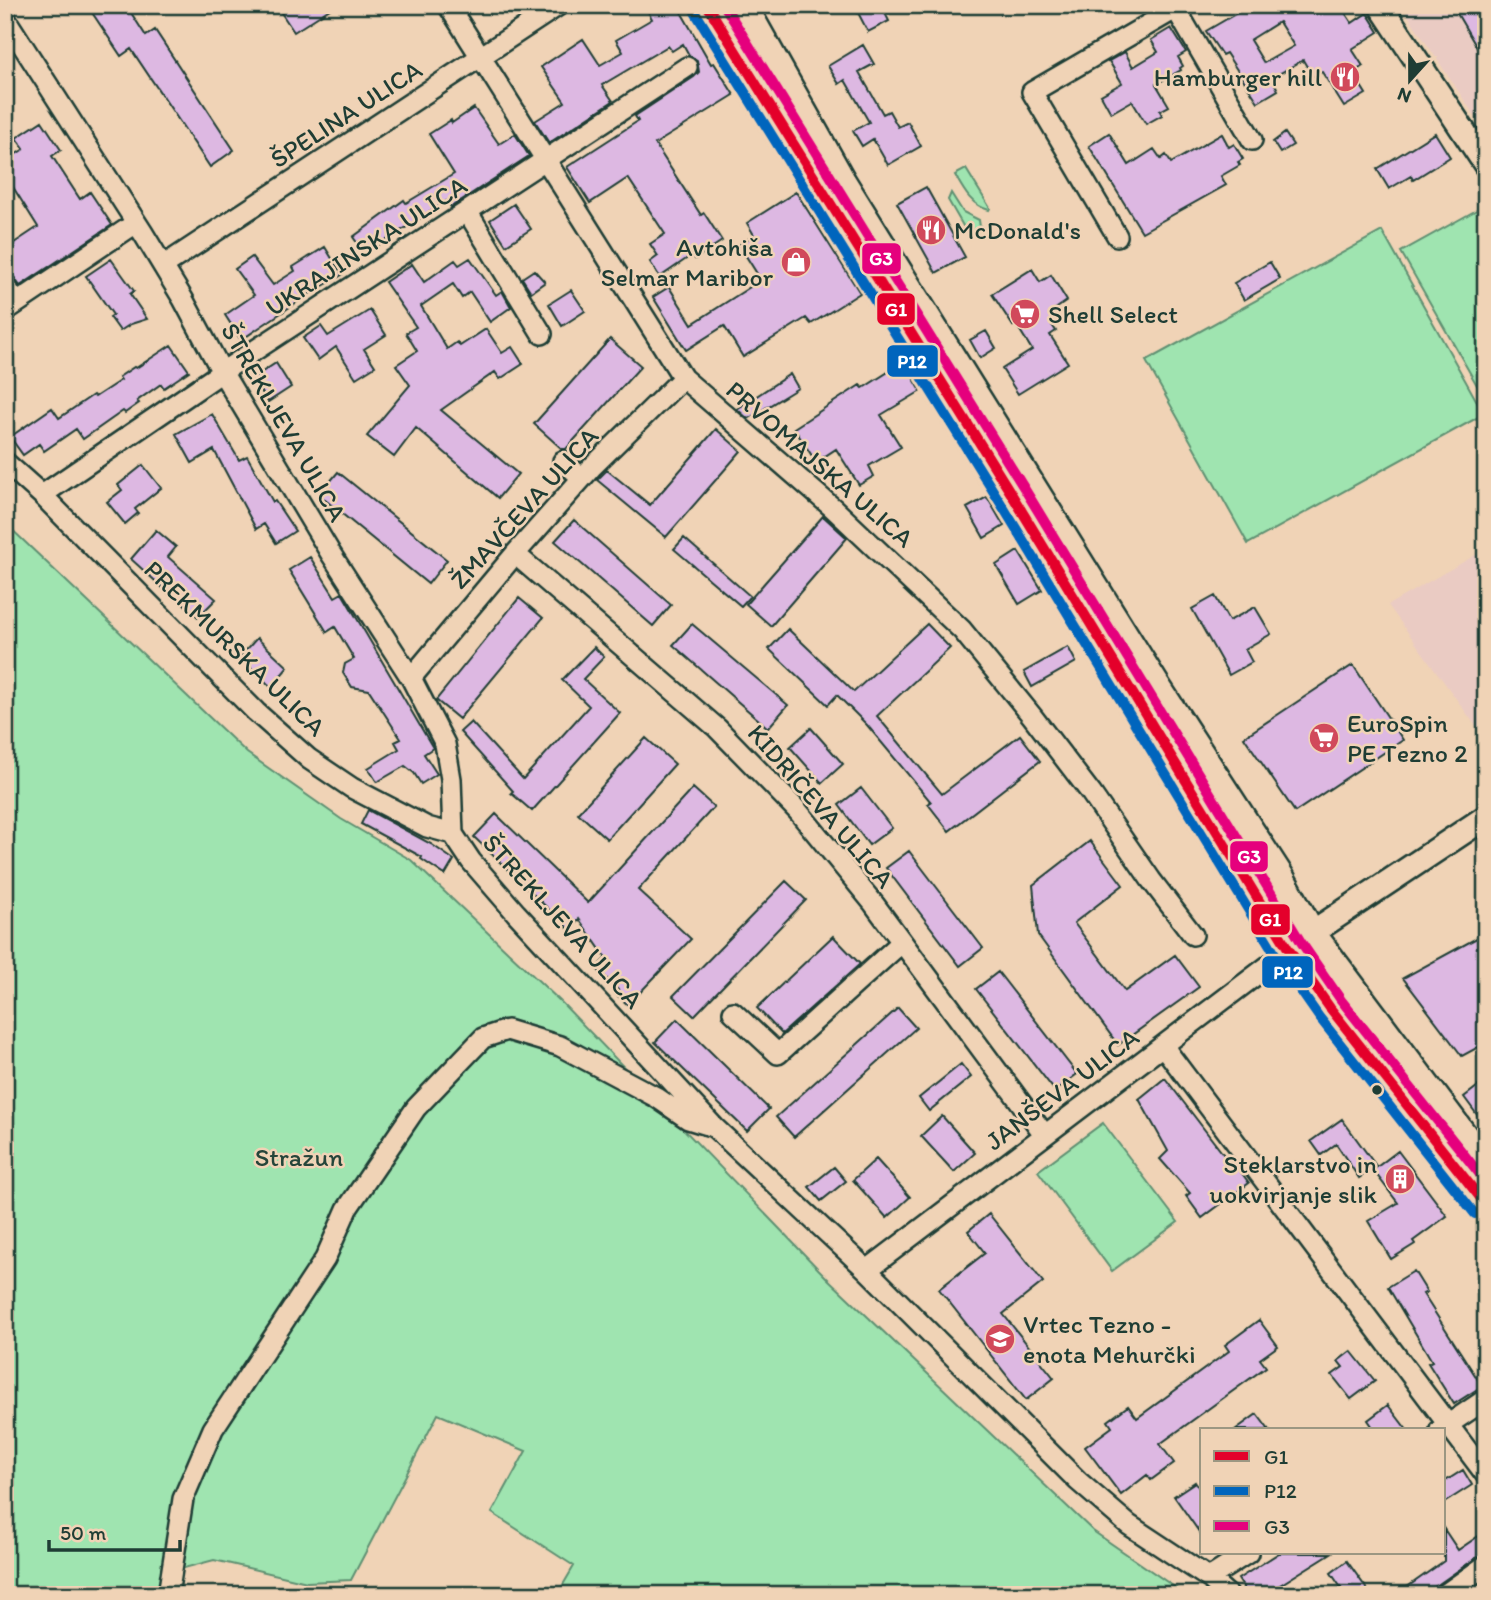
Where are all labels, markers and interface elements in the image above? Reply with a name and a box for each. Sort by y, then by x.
north arrow [1376,46,1446,116]
street label: ŠPELINA ULICA [264,53,428,175]
restaurant icon: Hamburger hill [1328,60,1362,94]
place label: Hamburger hill [1154,61,1322,93]
text: N [1394,82,1414,108]
street label: UKRAJINSKA ULICA [259,169,473,323]
restaurant icon: McDonald's [914,213,948,247]
place label: McDonald's [954,214,1081,246]
place label: Avtohiša Selmar Maribor [601,231,774,293]
line badge: G3 [861,242,902,275]
shop icon: Avtohiša Selmar Maribor [779,245,813,279]
text: G3 [869,247,893,270]
line badge: G1 [876,292,916,326]
supermarket icon: Shell Select [1008,297,1042,331]
text: G1 [885,298,907,321]
place label: Shell Select [1048,298,1178,330]
street label: ŠTREKLJEVA ULICA [214,317,354,527]
line badge: P12 [886,344,939,378]
text: P12 [897,350,927,373]
street label: PRVOMAJSKA ULICA [720,374,921,555]
street label: ŽMAVČEVA ULICA [443,420,605,596]
street label: PREKMURSKA ULICA [138,553,333,743]
place label: EuroSpin PE Tezno 2 [1347,707,1468,769]
street label: KIDRIČEVA ULICA [741,717,901,895]
supermarket icon: EuroSpin PE Tezno 2 [1307,721,1341,755]
street label: ŠTREKLJEVA ULICA [476,827,650,1015]
line badge: G3 [1229,840,1269,873]
text: G3 [1237,845,1261,868]
line badge: G1 [1250,903,1291,936]
text: G1 [1259,908,1281,931]
line badge: P12 [1261,955,1314,989]
text: P12 [1273,961,1303,984]
street label: JANŠEVA ULICA [979,1021,1145,1157]
unlabelled marker [1370,1083,1384,1097]
park label: Stražun [255,1141,344,1173]
place label: Steklarstvo in uokvirjanje slik [1210,1148,1378,1210]
building icon: Steklarstvo in uokvirjanje slik [1383,1162,1417,1196]
place label: Vrtec Tezno - enota Mehurčki [1023,1308,1196,1370]
school or university icon: Vrtec Tezno - enota Mehurčki [983,1322,1017,1356]
legend [1200,1428,1446,1554]
text: G1 [1264,1444,1288,1469]
text: P12 [1264,1478,1297,1503]
scale bar [49,1509,180,1553]
text: G3 [1264,1514,1290,1539]
text: 50 m [60,1520,107,1545]

